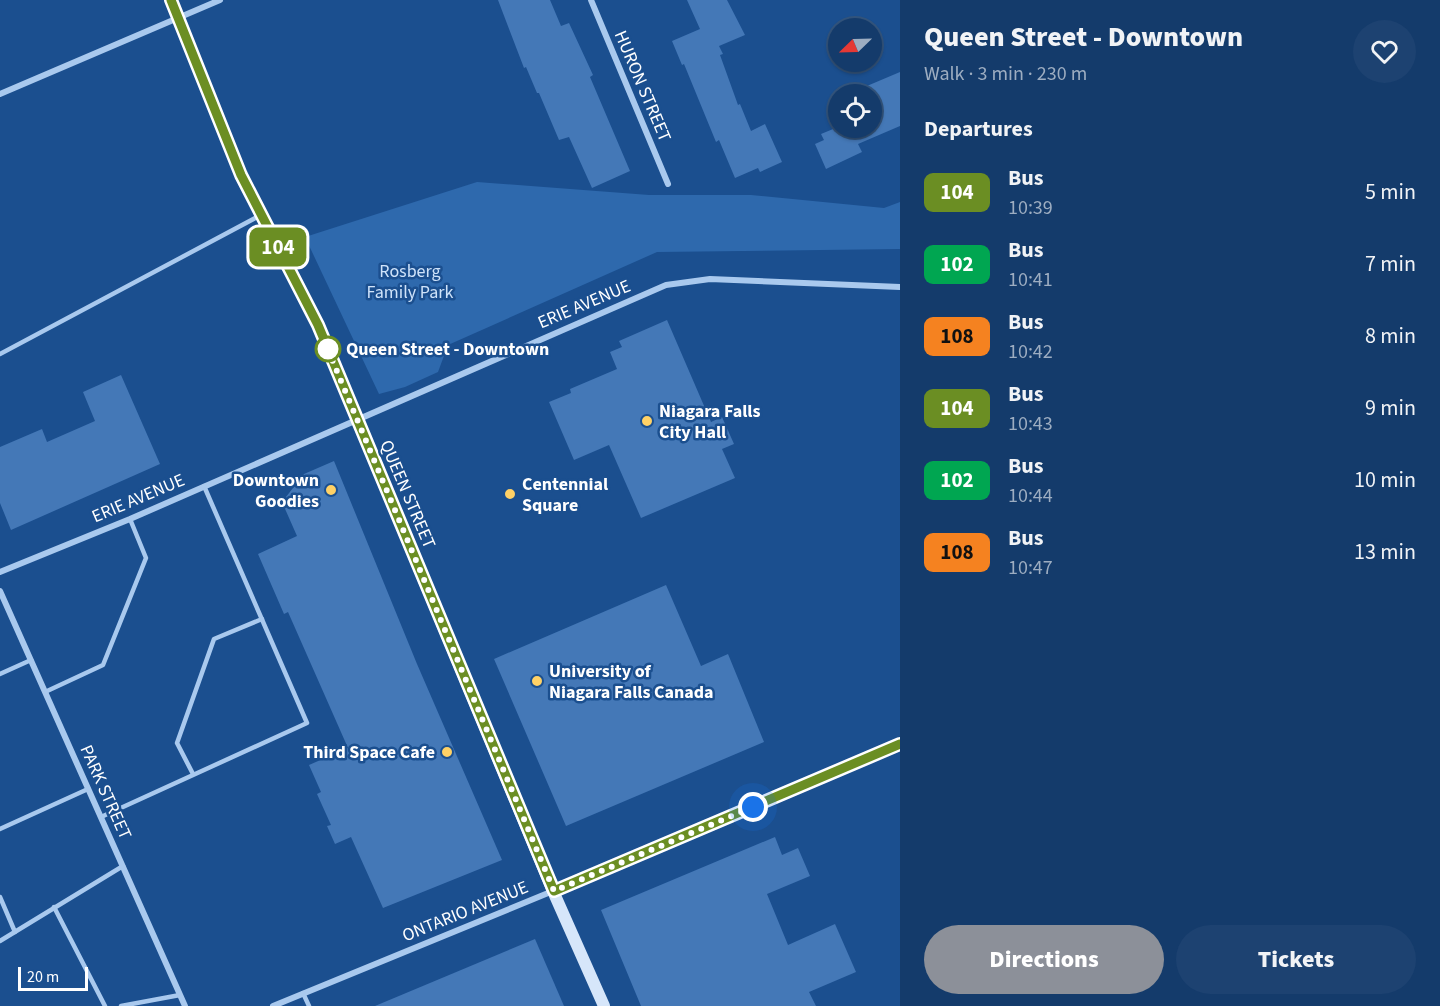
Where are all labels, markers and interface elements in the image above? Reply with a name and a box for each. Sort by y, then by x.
text: Queen Street - Downtown [924,17,1243,57]
north arrow [828,18,882,72]
map controls [828,18,882,138]
button: heart [1353,20,1416,83]
street label: HURON STREET [608,27,677,146]
text: Walk · 3 min · 230 m [924,60,1087,88]
button: locate [828,84,882,138]
text: Departures [924,113,1033,145]
text: Bus [1008,162,1044,194]
text: 5 min [1365,176,1416,208]
text: 104 [940,177,974,207]
text: 10:39 [1008,194,1053,222]
line badge: 104 [244,228,312,266]
text: 104 [261,232,295,262]
text: Bus [1008,234,1044,266]
text: 7 min [1365,248,1416,280]
text: 102 [940,249,974,279]
park label: Rosberg Family Park [367,259,454,305]
text: 10:41 [1008,266,1053,294]
street label: ERIE AVENUE [534,274,634,335]
text: Bus [1008,306,1044,338]
text: 8 min [1365,320,1416,352]
text: 108 [940,321,974,351]
marker: Queen Street - Downtown [315,336,341,362]
place label: Queen Street - Downtown [346,337,549,362]
text: 10:42 [1008,338,1053,366]
text: Bus [1008,378,1044,410]
text: 9 min [1365,392,1416,424]
text: 104 [940,393,974,423]
place label: Niagara Falls City Hall [659,399,760,445]
text: 10:43 [1008,410,1053,438]
marker: Niagara Falls City Hall [640,414,654,428]
street label: QUEEN STREET [373,436,442,553]
text: Bus [1008,450,1044,482]
text: 10 min [1354,464,1416,496]
text: 102 [940,465,974,495]
street label: ERIE AVENUE [88,468,188,529]
place label: Downtown Goodies [233,468,319,514]
place label: Centennial Square [522,472,608,518]
text: 10:44 [1008,482,1053,510]
marker: Downtown Goodies [324,483,338,497]
marker: Centennial Square [503,487,517,501]
text: Bus [1008,522,1044,554]
text: 13 min [1354,536,1416,568]
text: 108 [940,537,974,567]
text: 10:47 [1008,554,1053,582]
place label: University of Niagara Falls Canada [549,659,714,705]
marker: University of Niagara Falls Canada [530,674,544,688]
place label: Third Space Cafe [303,740,435,765]
street label: PARK STREET [74,741,138,844]
marker: Third Space Cafe [440,745,454,759]
your location [738,792,768,822]
street label: ONTARIO AVENUE [398,875,532,948]
button: Directions [924,925,1164,994]
button: Tickets [1176,925,1416,994]
scale bar [18,964,88,992]
text: 20 m [27,966,59,988]

